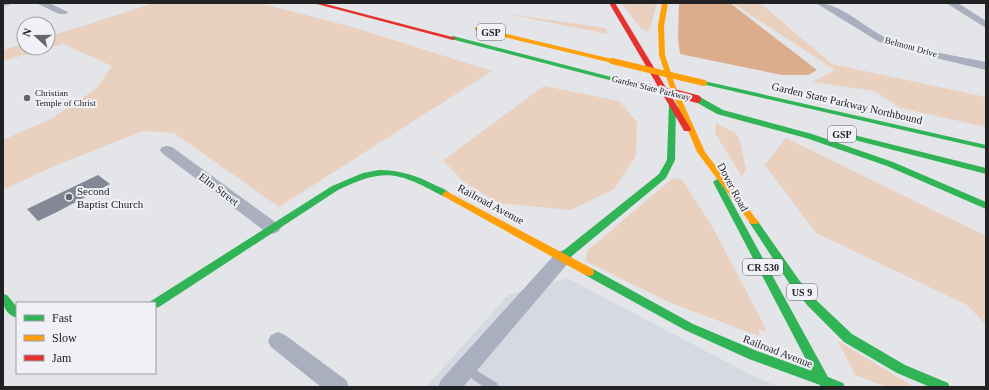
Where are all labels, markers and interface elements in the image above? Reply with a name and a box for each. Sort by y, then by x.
north arrow [16,16,56,56]
road number: GSP [477,24,505,40]
text: N [20,27,34,38]
street label: Belmont Drive [884,35,938,59]
street label: Garden State Parkway [611,73,692,103]
street label: Garden State Parkway Northbound [770,80,924,126]
place label: Christian Temple of Christ [35,88,96,108]
marker: Christian Temple of Christ [22,93,32,103]
road number: GSP [828,126,856,142]
street label: Dover Road [715,161,751,214]
street label: Elm Street [197,170,241,208]
street label: Railroad Avenue [456,181,526,227]
place label: Second Baptist Church [77,185,144,210]
marker: Second Baptist Church [64,192,74,202]
road number: CR 530 [743,259,783,275]
road number: US 9 [787,284,817,300]
legend [16,302,156,374]
text: Fast [52,311,73,325]
text: Slow [52,331,77,345]
street label: Railroad Avenue [742,332,815,370]
text: Jam [52,351,72,365]

